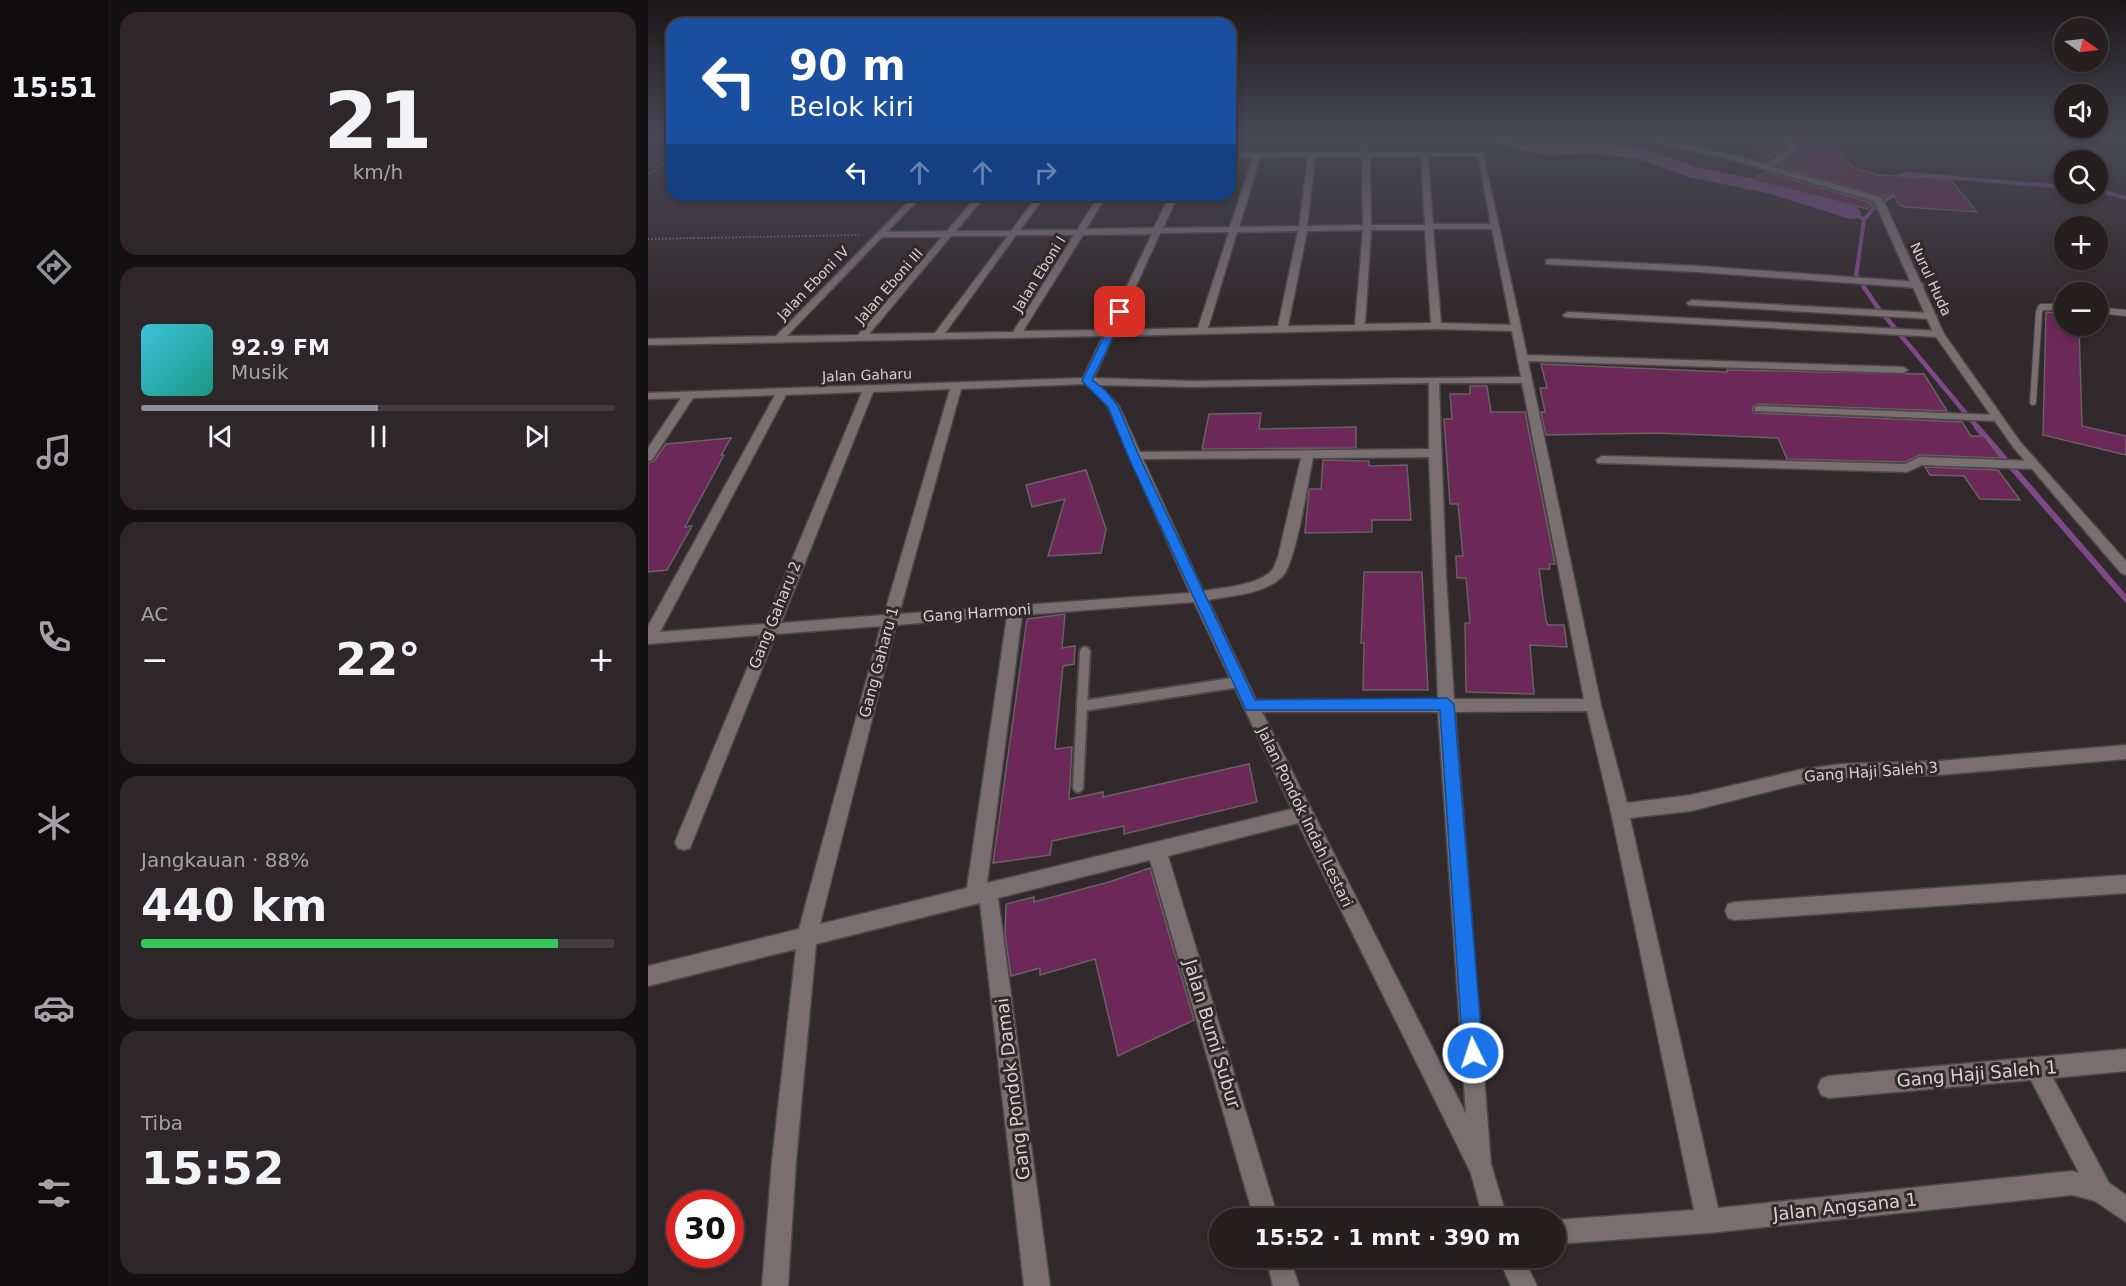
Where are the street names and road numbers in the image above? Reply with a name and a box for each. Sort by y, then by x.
street label: Jalan Eboni I [1009,233,1069,316]
street label: Nurul Huda [1907,240,1955,318]
street label: Jalan Eboni IV [773,243,852,324]
street label: Jalan Eboni III [851,245,926,328]
street label: Jalan Gaharu [821,365,912,385]
street label: Gang Gaharu 2 [745,559,805,671]
street label: Gang Harmoni [922,600,1032,626]
street label: Gang Gaharu 1 [856,605,902,719]
street label: Jalan Pondok Indah Lestari [1253,723,1357,910]
street label: Gang Haji Saleh 3 [1803,758,1939,786]
street label: Jalan Bumi Subur [1180,956,1245,1111]
street label: Gang Pondok Damai [991,997,1034,1181]
street label: Gang Haji Saleh 1 [1896,1056,2058,1091]
street label: Jalan Angsana 1 [1771,1188,1918,1225]

